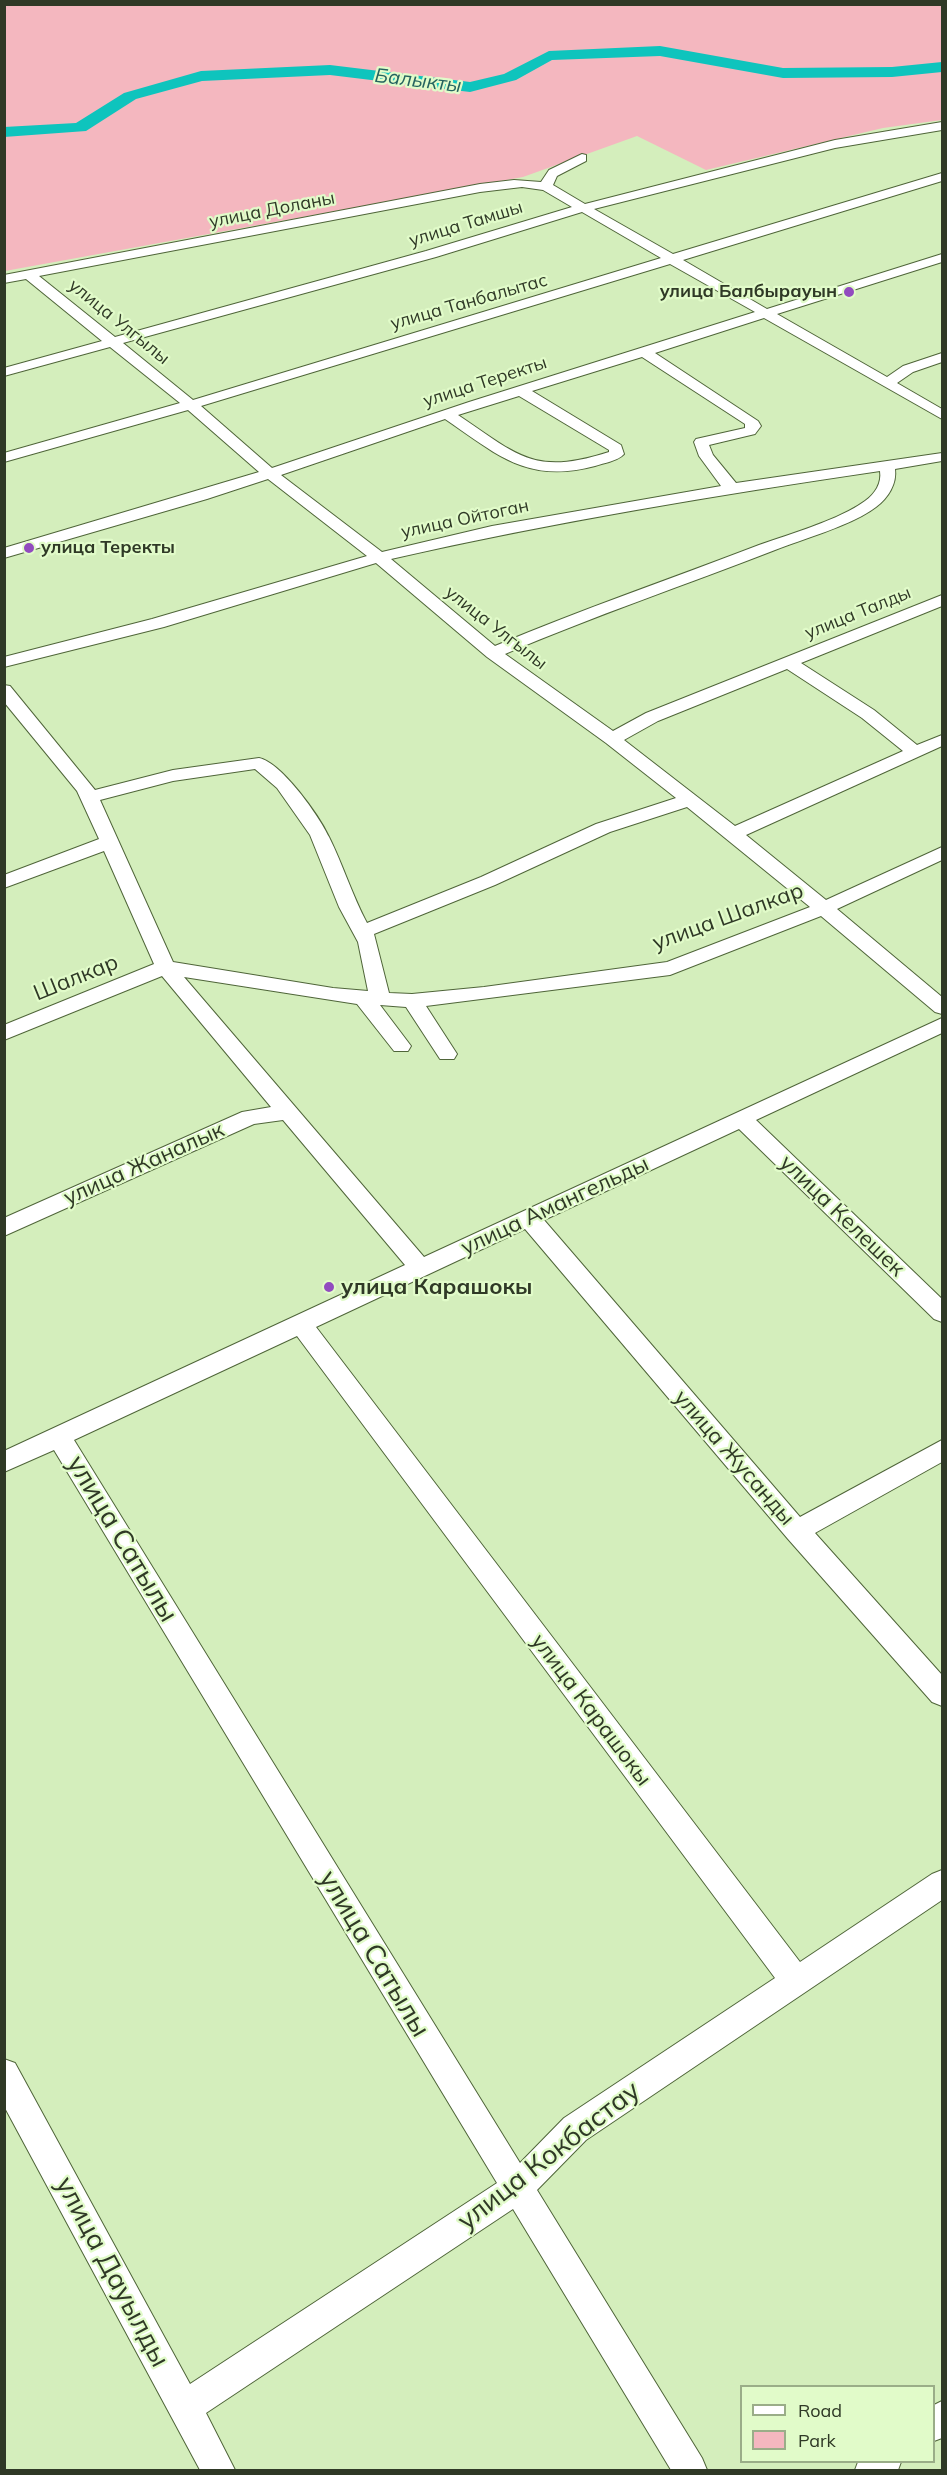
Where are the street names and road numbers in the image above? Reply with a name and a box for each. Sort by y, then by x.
street label: улица Доланы [207,187,337,233]
street label: улица Тамшы [406,196,526,252]
street label: улица Танбалытас [388,269,550,335]
street label: улица Улгылы [64,275,174,369]
street label: улица Теректы [420,352,550,412]
street label: улица Ойтоган [399,495,531,543]
street label: улица Улгылы [441,581,551,675]
street label: улица Талды [802,582,914,644]
street label: улица Шалкар [649,877,807,957]
street label: Шалкар [30,949,122,1007]
street label: улица Жаналык [60,1117,228,1211]
street label: улица Келешек [774,1150,910,1282]
street label: улица Амангельды [457,1151,653,1261]
street label: улица Жусанды [668,1385,800,1531]
street label: улица Сатылы [60,1450,184,1628]
street label: улица Карашокы [525,1629,657,1791]
street label: улица Сатылы [312,1865,436,2043]
street label: улица Кокбастау [451,2075,647,2237]
street label: улица Дауылды [48,2171,176,2373]

